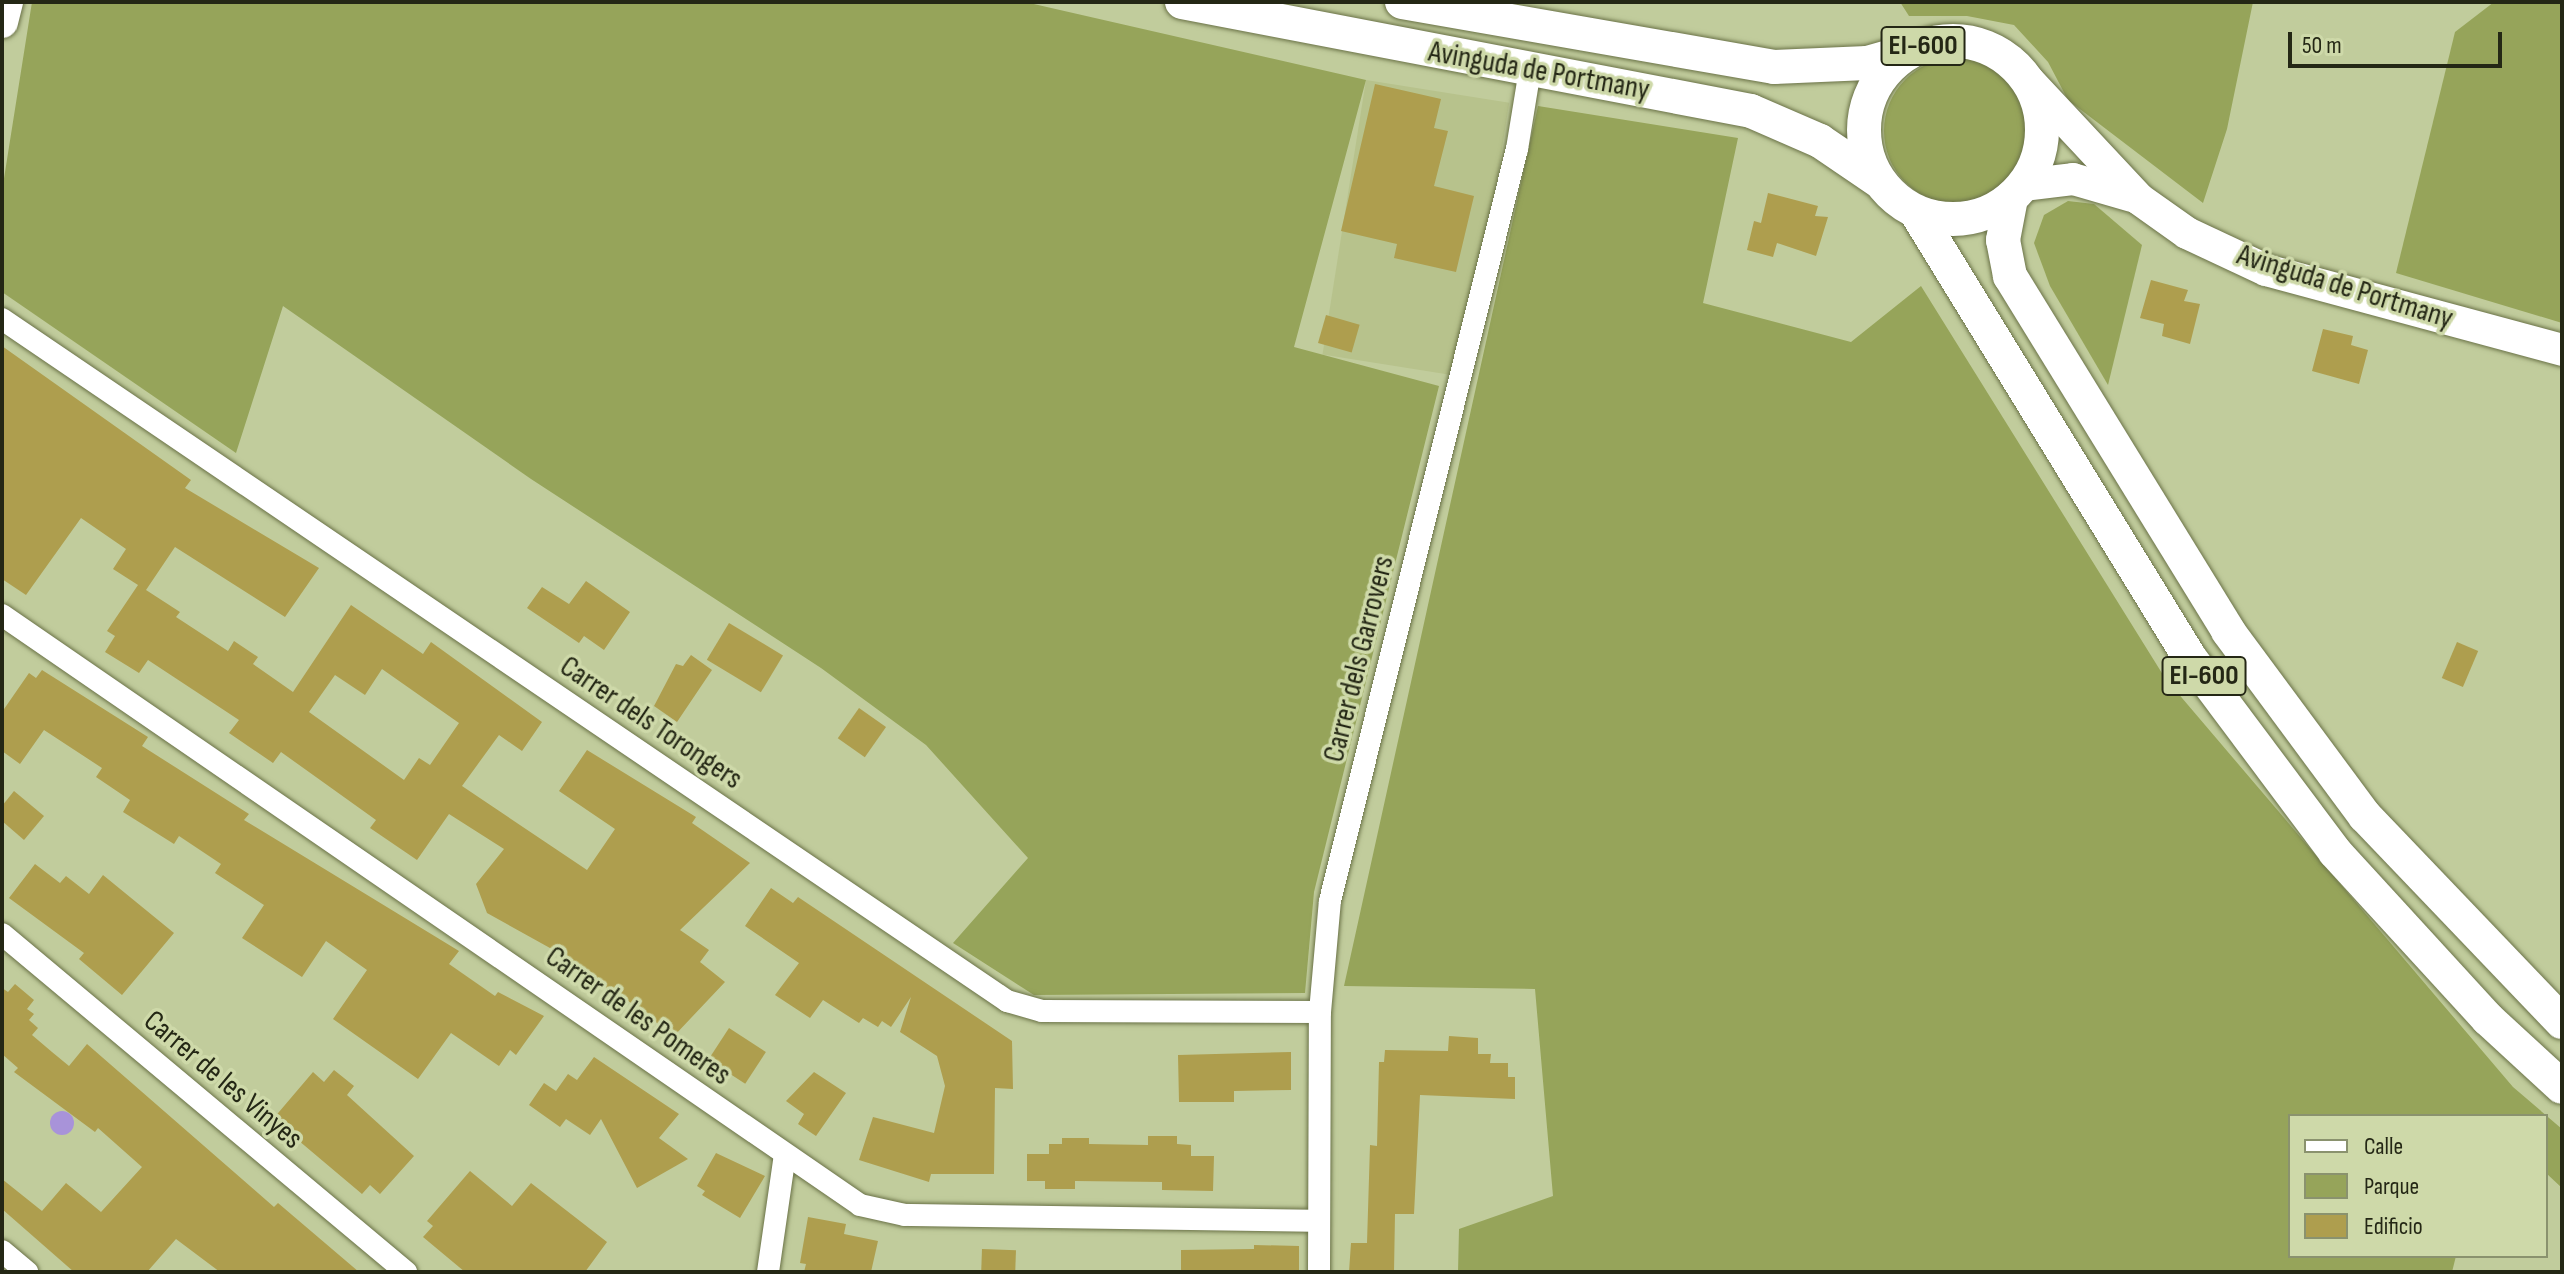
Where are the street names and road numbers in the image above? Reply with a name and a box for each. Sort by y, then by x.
road number: EI-600 [1879,22,1967,70]
street label: Avinguda de Portmany [1426,34,1652,108]
street label: Avinguda de Portmany [2233,237,2457,337]
street label: Carrer dels Garrovers [1316,552,1402,766]
street label: Carrer dels Torongers [553,649,749,797]
road number: EI-600 [2160,652,2248,700]
street label: Carrer de les Pomeres [539,939,737,1093]
street label: Carrer de les Vinyes [136,1003,310,1157]

